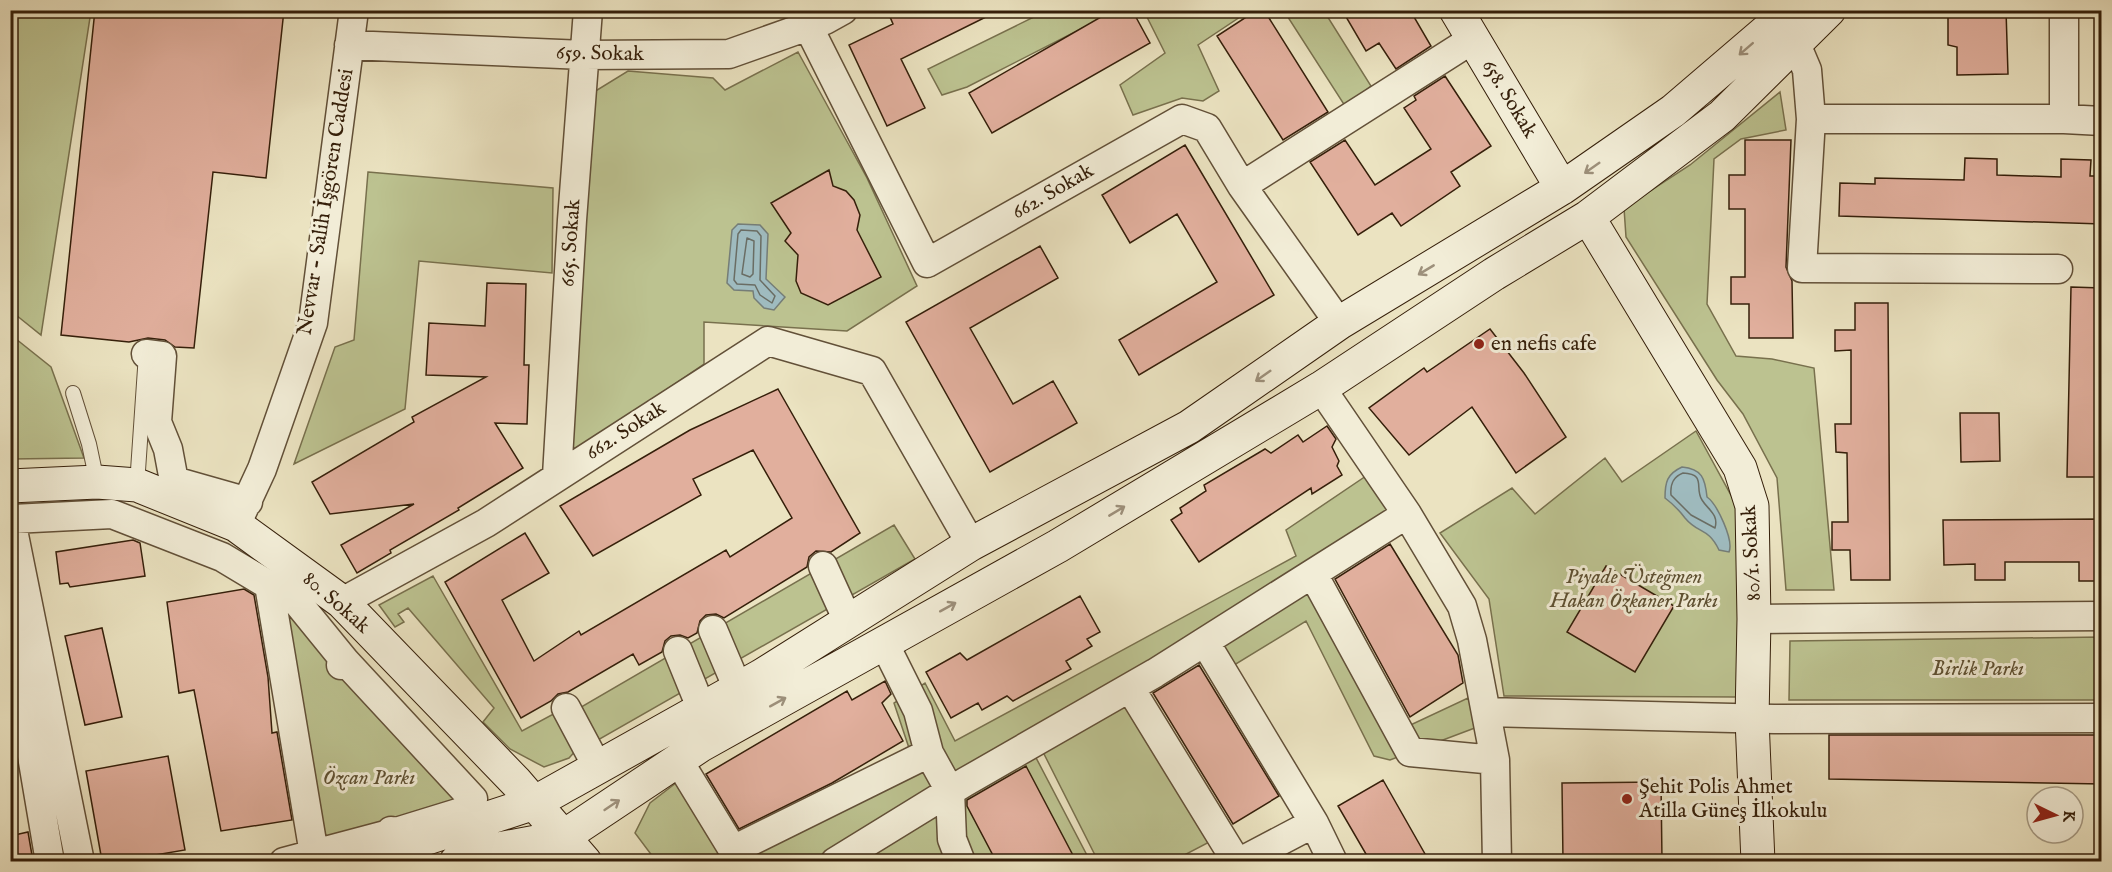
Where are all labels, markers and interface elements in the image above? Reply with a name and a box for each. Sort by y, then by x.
street label: 659. Sokak [556,40,645,68]
one-way arrow [1738,42,1754,55]
street label: 658. Sokak [1475,55,1543,144]
street label: Nevvar - Salih İşgören Caddesi [292,67,360,337]
street label: 662. Sokak [1007,157,1099,226]
one-way arrow [1584,162,1601,174]
street label: 665. Sokak [554,197,588,288]
one-way arrow [1418,265,1435,277]
place label: en nefis cafe [1491,331,1597,358]
marker: en nefis cafe [1472,337,1486,351]
one-way arrow [1255,370,1271,382]
street label: 662. Sokak [581,395,672,467]
one-way arrow [1108,504,1125,516]
street label: 80/1. Sokak [1736,504,1768,602]
park label: Piyade Üsteğmen Hakan Özkaner Parkı [1549,564,1718,615]
street label: 80. Sokak [297,566,376,640]
one-way arrow [939,601,956,613]
park label: Birlik Parkı [1932,656,2024,683]
one-way arrow [768,696,786,707]
park label: Özcan Parkı [323,765,415,792]
place label: Şehit Polis Ahmet Atilla Güneş İlkokulu [1638,774,1827,825]
north arrow [2025,785,2085,845]
marker: Şehit Polis Ahmet Atilla Güneş İlkokulu [1620,792,1634,806]
one-way arrow [603,799,620,811]
text: K [2057,809,2078,824]

